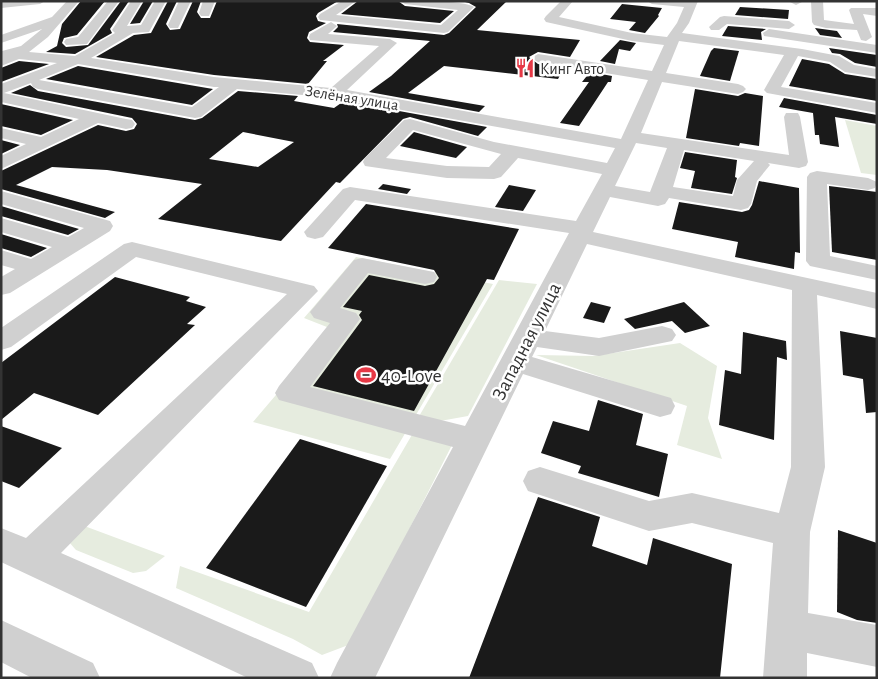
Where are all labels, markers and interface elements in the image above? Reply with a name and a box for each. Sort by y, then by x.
restaurant icon: Кинг Авто [514,57,536,79]
place label: Кинг Авто [540,61,604,77]
street label: Зелёная улица [304,83,400,114]
street label: Западная улица [489,280,565,403]
sports icon: 40-Love [355,364,377,386]
place label: 40-Love [381,366,442,386]

